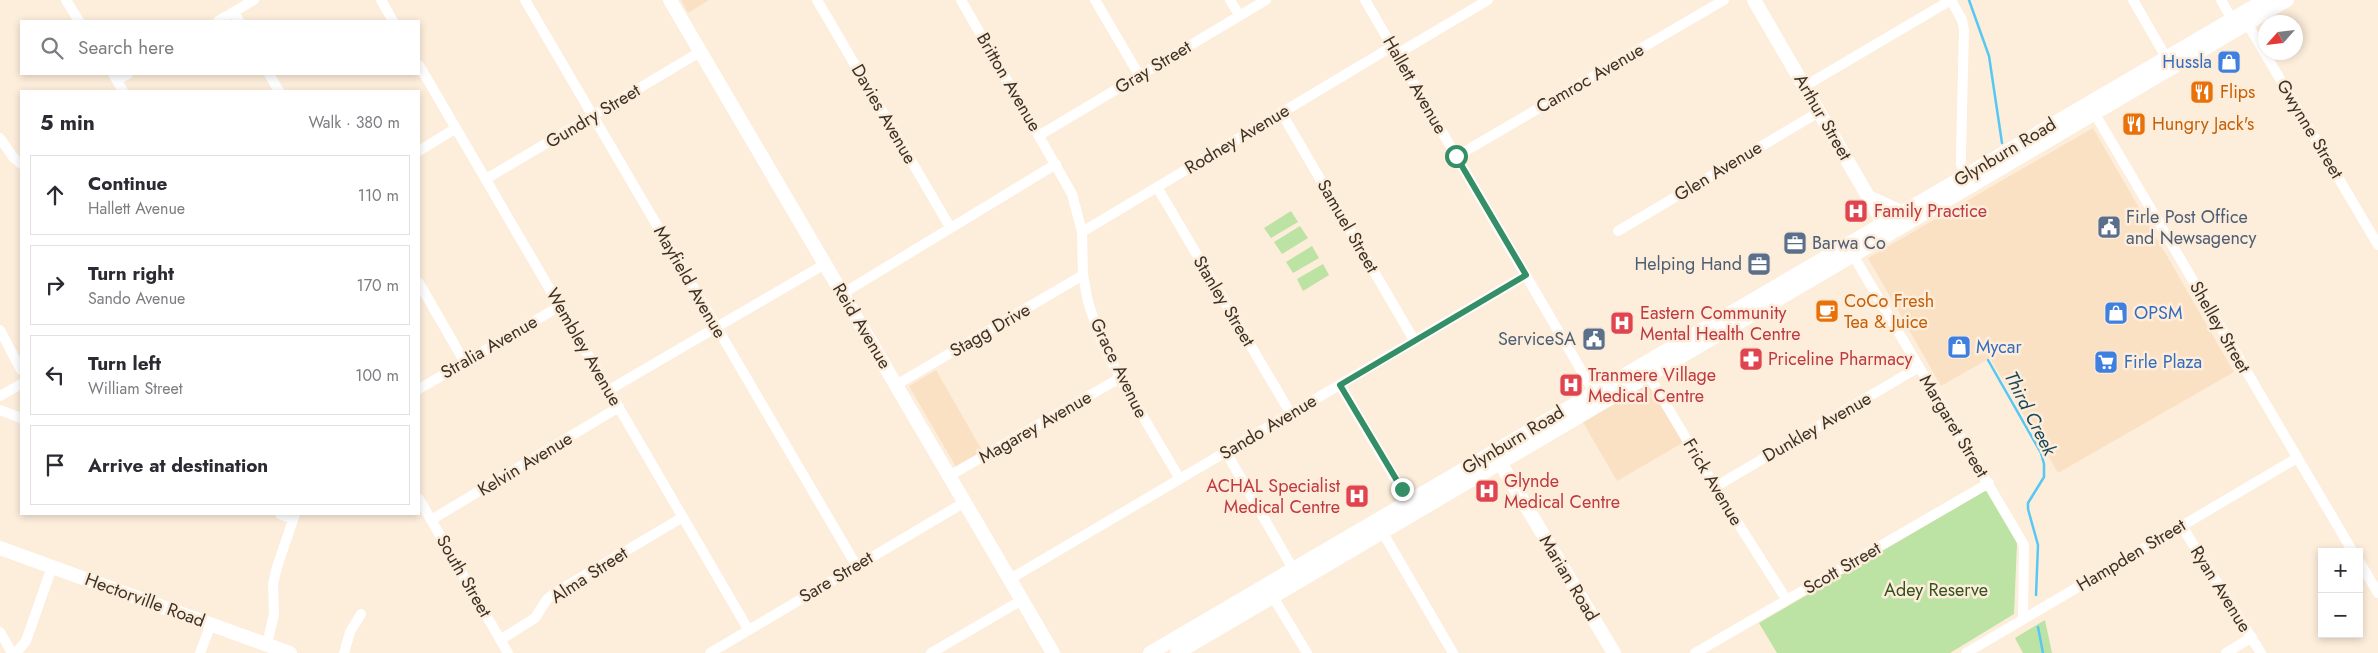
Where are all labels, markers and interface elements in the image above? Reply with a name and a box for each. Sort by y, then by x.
north arrow [2258,15,2303,60]
search box [20,20,420,75]
street label: Britton Avenue [970,28,1048,136]
street label: Hallett Avenue [1376,31,1454,139]
icon: search [38,34,66,62]
text: Search here [78,34,174,61]
street label: Gray Street [1110,34,1197,100]
street label: Camroc Avenue [1531,37,1649,119]
place label: Hussla [2162,49,2212,75]
shop icon: Hussla [2216,49,2242,75]
street label: Davies Avenue [845,59,923,169]
street label: Arthur Street [1788,69,1859,166]
street label: Gwynne Street [2270,75,2350,184]
street label: Gundry Street [541,77,646,154]
restaurant icon: Flips [2189,79,2215,105]
place label: Flips [2220,79,2255,105]
street label: Rodney Avenue [1180,97,1294,181]
text: 5 min [40,108,95,138]
text: Walk · 380 m [309,111,400,134]
street label: Glynburn Road [1949,111,2061,193]
restaurant icon: Hungry Jack's [2121,111,2147,137]
place label: Hungry Jack's [2152,111,2254,137]
street label: Glen Avenue [1669,135,1767,207]
route start [1445,145,1468,168]
text: Continue [88,170,167,197]
street label: Samuel Street [1311,175,1386,278]
icon: ahead [41,181,69,209]
text: 110 m [358,184,399,207]
text: Hallett Avenue [88,197,185,220]
hospital icon: Family Practice [1843,198,1869,224]
place label: Family Practice [1874,198,1987,224]
place label: Firle Post Office and Newsagency [2126,204,2256,251]
public building icon: Firle Post Office and Newsagency [2096,214,2122,240]
street label: Mayfield Avenue [647,221,733,343]
office icon: Barwa Co [1782,230,1808,256]
place label: Barwa Co [1812,230,1886,256]
street label: Stanley Street [1187,251,1262,352]
place label: Helping Hand [1634,251,1742,277]
office icon: Helping Hand [1746,251,1772,277]
text: Turn right [88,260,174,287]
icon: right [41,271,69,299]
text: 170 m [357,274,399,297]
street label: Shelley Street [2183,276,2257,378]
street label: Reid Avenue [826,278,898,374]
street label: Wembley Avenue [540,283,628,411]
text: Sando Avenue [88,287,185,310]
place label: CoCo Fresh Tea & Juice [1844,288,1934,335]
street label: Stagg Drive [945,297,1035,363]
cafe icon: CoCo Fresh Tea & Juice [1814,298,1840,324]
place label: Eastern Community Mental Health Centre [1640,300,1800,347]
shop icon: OPSM [2103,300,2129,326]
place label: OPSM [2134,300,2183,326]
street label: Stralia Avenue [436,309,542,385]
hospital icon: Eastern Community Mental Health Centre [1609,310,1635,336]
street label: Grace Avenue [1084,314,1154,422]
place label: ServiceSA [1498,326,1576,352]
public building icon: ServiceSA [1581,326,1607,352]
shop icon: Mycar [1946,334,1972,360]
place label: Mycar [1976,334,2022,360]
pharmacy icon: Priceline Pharmacy [1738,346,1764,372]
place label: Priceline Pharmacy [1768,346,1913,372]
supermarket icon: Firle Plaza [2093,349,2119,375]
place label: Firle Plaza [2124,349,2202,375]
text: Turn left [88,350,161,377]
icon: left [41,361,69,389]
place label: Tranmere Village Medical Centre [1588,362,1716,409]
text: 100 m [355,364,399,387]
water label: Third Creek [1998,366,2064,461]
street label: Margaret Street [1913,370,1995,483]
hospital icon: Tranmere Village Medical Centre [1558,372,1584,398]
text: William Street [88,377,183,400]
street label: Magarey Avenue [974,384,1096,470]
street label: Dunkley Avenue [1758,385,1876,469]
street label: Sando Avenue [1214,388,1322,466]
street label: Glynburn Road [1457,399,1569,481]
street label: Kelvin Avenue [473,425,577,503]
street label: Frick Avenue [1677,434,1749,530]
icon: arrive [41,451,69,479]
text: Arrive at destination [88,452,268,479]
place label: Glynde Medical Centre [1504,468,1620,515]
place label: ACHAL Specialist Medical Centre [1206,473,1341,520]
route end [1391,478,1414,501]
hospital icon: Glynde Medical Centre [1474,478,1500,504]
hospital icon: ACHAL Specialist Medical Centre [1344,483,1370,509]
street label: Hampden Street [2072,512,2191,598]
street label: South Street [430,530,498,623]
street label: Marian Road [1533,530,1605,626]
street label: Scott Street [1799,535,1886,601]
street label: Alma Street [545,540,633,610]
street label: Ryan Avenue [2184,541,2258,637]
street label: Sare Street [794,544,878,609]
map controls [2318,548,2363,638]
button: + [2318,548,2363,593]
street label: Hectorville Road [81,566,209,634]
park label: Adey Reserve [1884,577,1988,603]
button: − [2318,593,2363,638]

